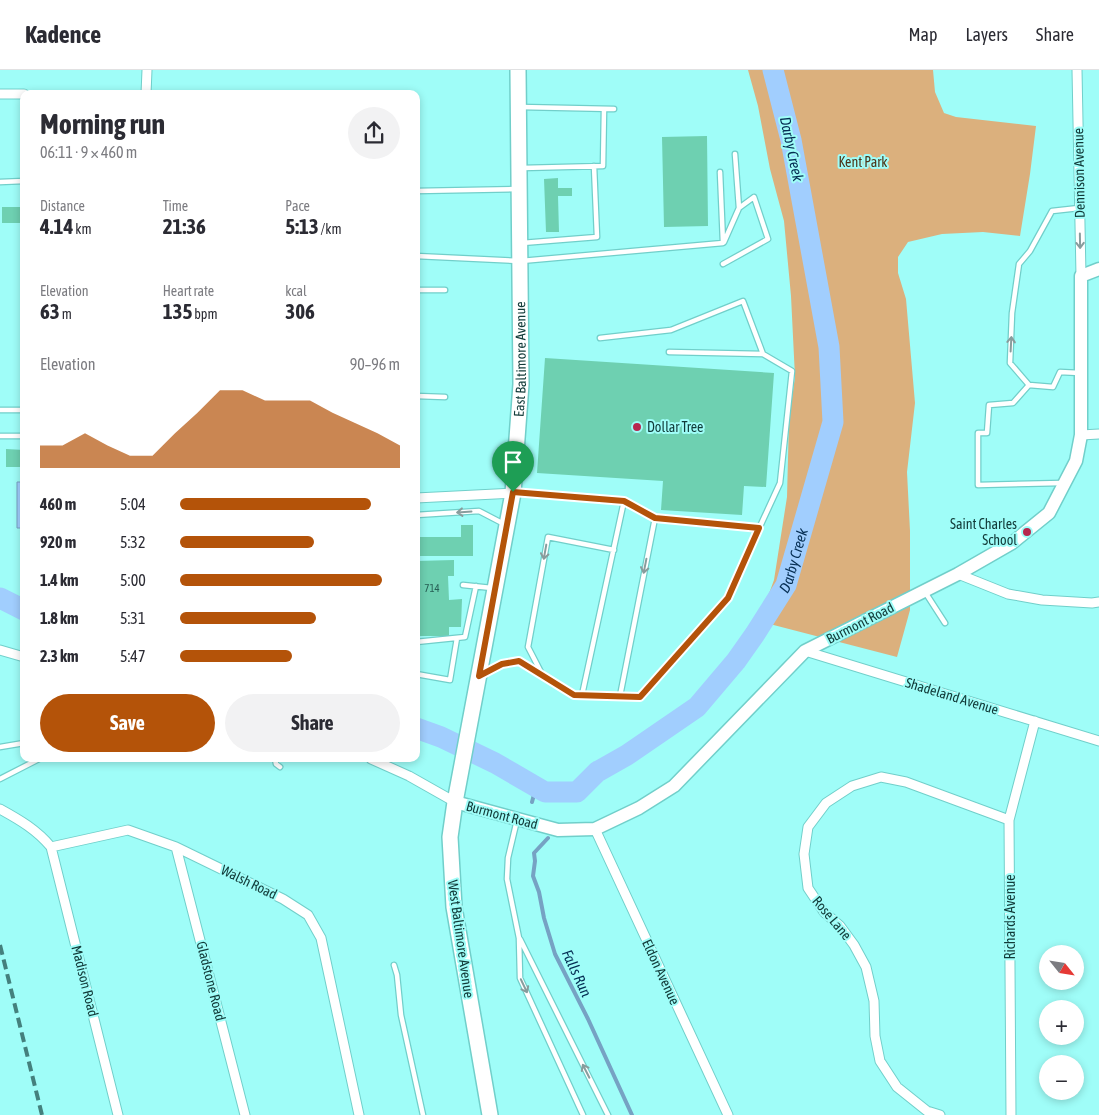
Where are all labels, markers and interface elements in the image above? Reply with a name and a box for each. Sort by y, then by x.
text: Kadence [25,21,101,48]
text: Map [908,24,937,45]
text: Layers [965,24,1008,45]
text: Share [1036,24,1074,45]
button: share [348,107,400,159]
text: Morning run [40,108,165,140]
water label: Darby Creek [777,115,807,183]
street label: Dennison Avenue [1070,128,1088,218]
text: 06:11 · 9 × 460 m [40,143,137,161]
park label: Kent Park [838,154,888,170]
text: Distance [40,198,85,214]
text: Time [163,198,188,214]
text: Pace [285,198,310,214]
text: 4.14 [40,214,73,238]
text: 21:36 [163,214,206,238]
text: 5:13 [285,214,319,238]
text: km [73,221,92,237]
text: /km [319,221,342,237]
one-way arrow [1076,233,1085,249]
text: Elevation [40,283,89,299]
text: Heart rate [163,283,214,299]
text: kcal [285,283,307,299]
text: 63 [40,299,60,323]
text: 135 [163,299,192,323]
text: 306 [285,299,315,323]
street label: East Baltimore Avenue [511,301,529,417]
text: m [60,306,72,322]
text: bpm [192,306,218,322]
one-way arrow [1006,336,1016,352]
text: Elevation [40,355,95,373]
text: 90–96 m [350,355,400,373]
place label: Dollar Tree [647,419,703,435]
marker: Dollar Tree [631,421,643,433]
pin [492,441,534,492]
icon: arrive [499,448,527,476]
text: 460 m [40,495,76,513]
text: 5:04 [120,495,146,513]
one-way arrow [456,507,472,517]
place label: Saint Charles School [950,516,1017,548]
water label: Darby Creek [775,526,811,595]
marker: Saint Charles School [1021,526,1033,538]
text: 920 m [40,533,76,551]
text: 5:32 [120,533,145,551]
one-way arrow [540,544,550,560]
one-way arrow [640,558,650,574]
text: 1.4 km [40,571,79,589]
text: 5:00 [120,571,146,589]
house number: 714 [424,582,440,594]
street label: Burmont Road [824,599,896,647]
text: 1.8 km [40,609,79,627]
text: 5:31 [120,609,145,627]
text: 2.3 km [40,647,79,665]
text: 5:47 [120,647,145,665]
street label: Shadeland Avenue [904,674,1000,718]
button: Save [40,694,215,752]
button: Share [225,694,400,752]
street label: Burmont Road [464,798,540,832]
street label: Walsh Road [218,862,280,902]
street label: Richards Avenue [1002,874,1018,960]
street label: West Baltimore Avenue [445,879,477,999]
street label: Rose Lane [809,893,855,943]
street label: Eldon Avenue [639,937,683,1007]
street label: Gladstone Road [193,940,229,1022]
street label: Madison Road [68,944,102,1018]
north arrow [1039,945,1084,990]
map controls [1039,945,1084,1100]
water label: Falls Run [559,947,595,999]
one-way arrow [519,978,529,993]
button: + [1039,1000,1084,1045]
button: − [1039,1055,1084,1100]
one-way arrow [581,1064,591,1079]

